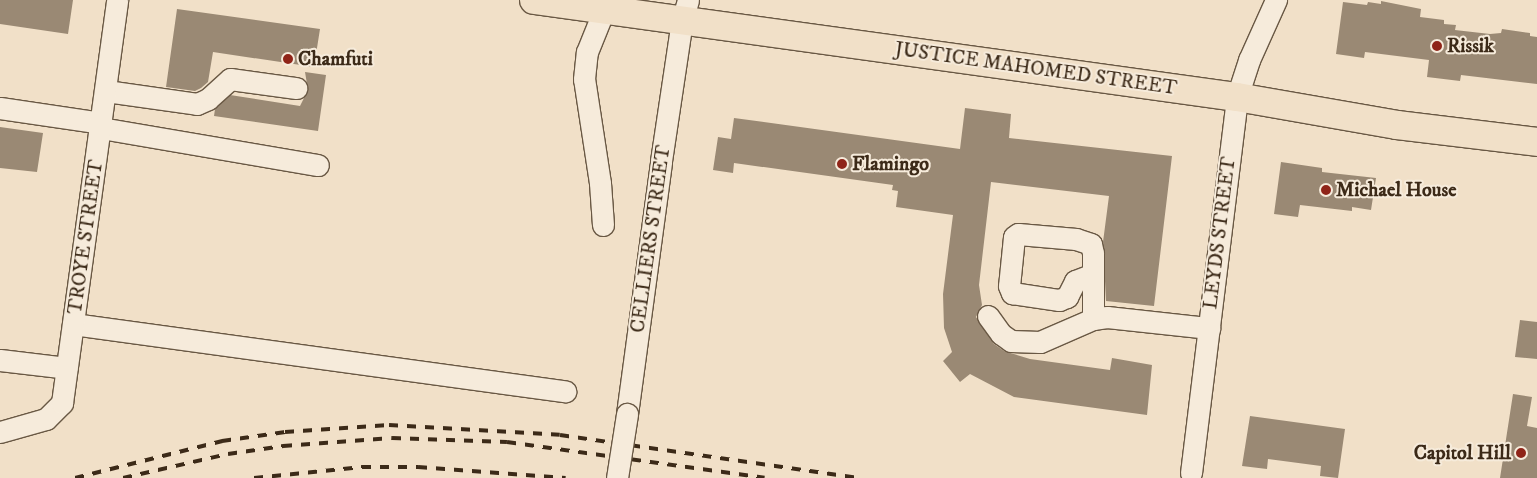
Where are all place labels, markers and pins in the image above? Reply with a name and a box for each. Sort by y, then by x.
place label: Rissik [1447,34,1494,58]
marker: Rissik [1431,40,1443,52]
place label: Chamfuti [298,47,373,71]
marker: Chamfuti [282,53,294,65]
place label: Flamingo [852,152,929,176]
marker: Flamingo [836,158,848,170]
place label: Michael House [1336,178,1456,202]
marker: Michael House [1320,184,1332,196]
place label: Capitol Hill [1414,441,1511,465]
marker: Capitol Hill [1515,447,1527,459]

